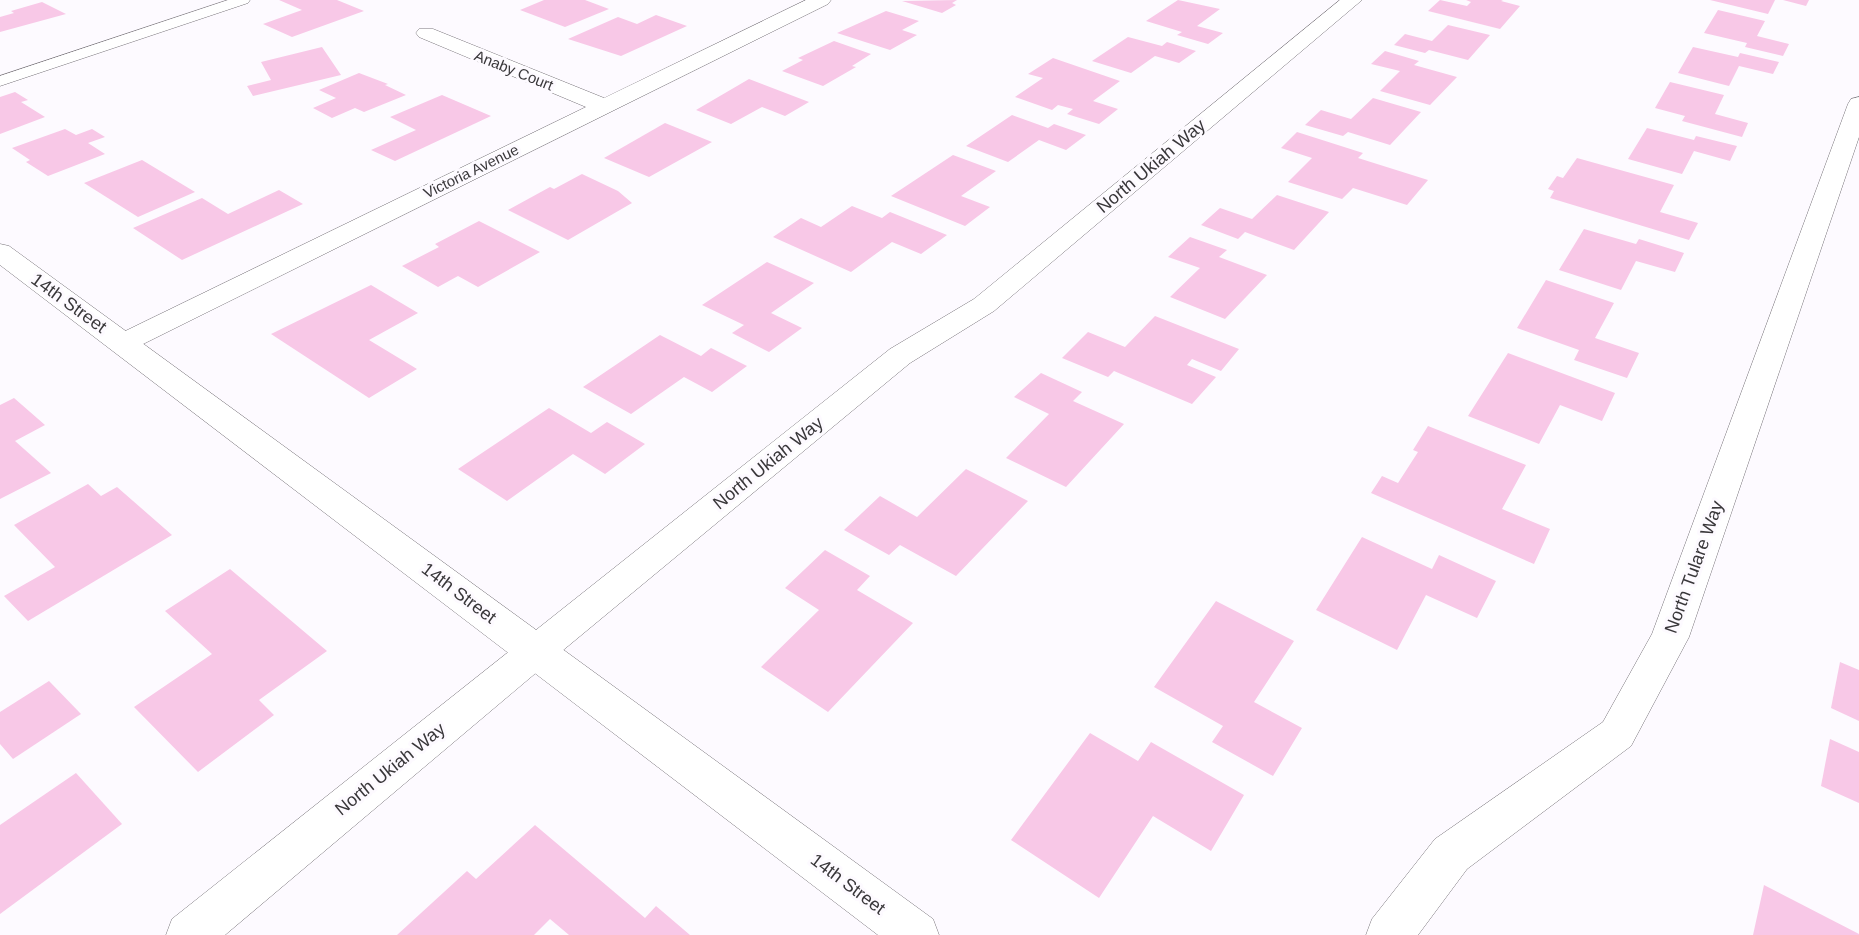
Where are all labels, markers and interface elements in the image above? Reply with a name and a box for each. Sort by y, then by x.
street label: Anaby Court [472,46,557,94]
street label: North Ukiah Way [1093,115,1209,217]
street label: Victoria Avenue [421,141,521,201]
street label: 14th Street [28,269,110,337]
street label: North Ukiah Way [709,413,827,513]
street label: North Tulare Way [1661,498,1727,636]
street label: 14th Street [418,559,500,627]
street label: North Ukiah Way [331,719,449,819]
street label: 14th Street [807,850,889,918]

